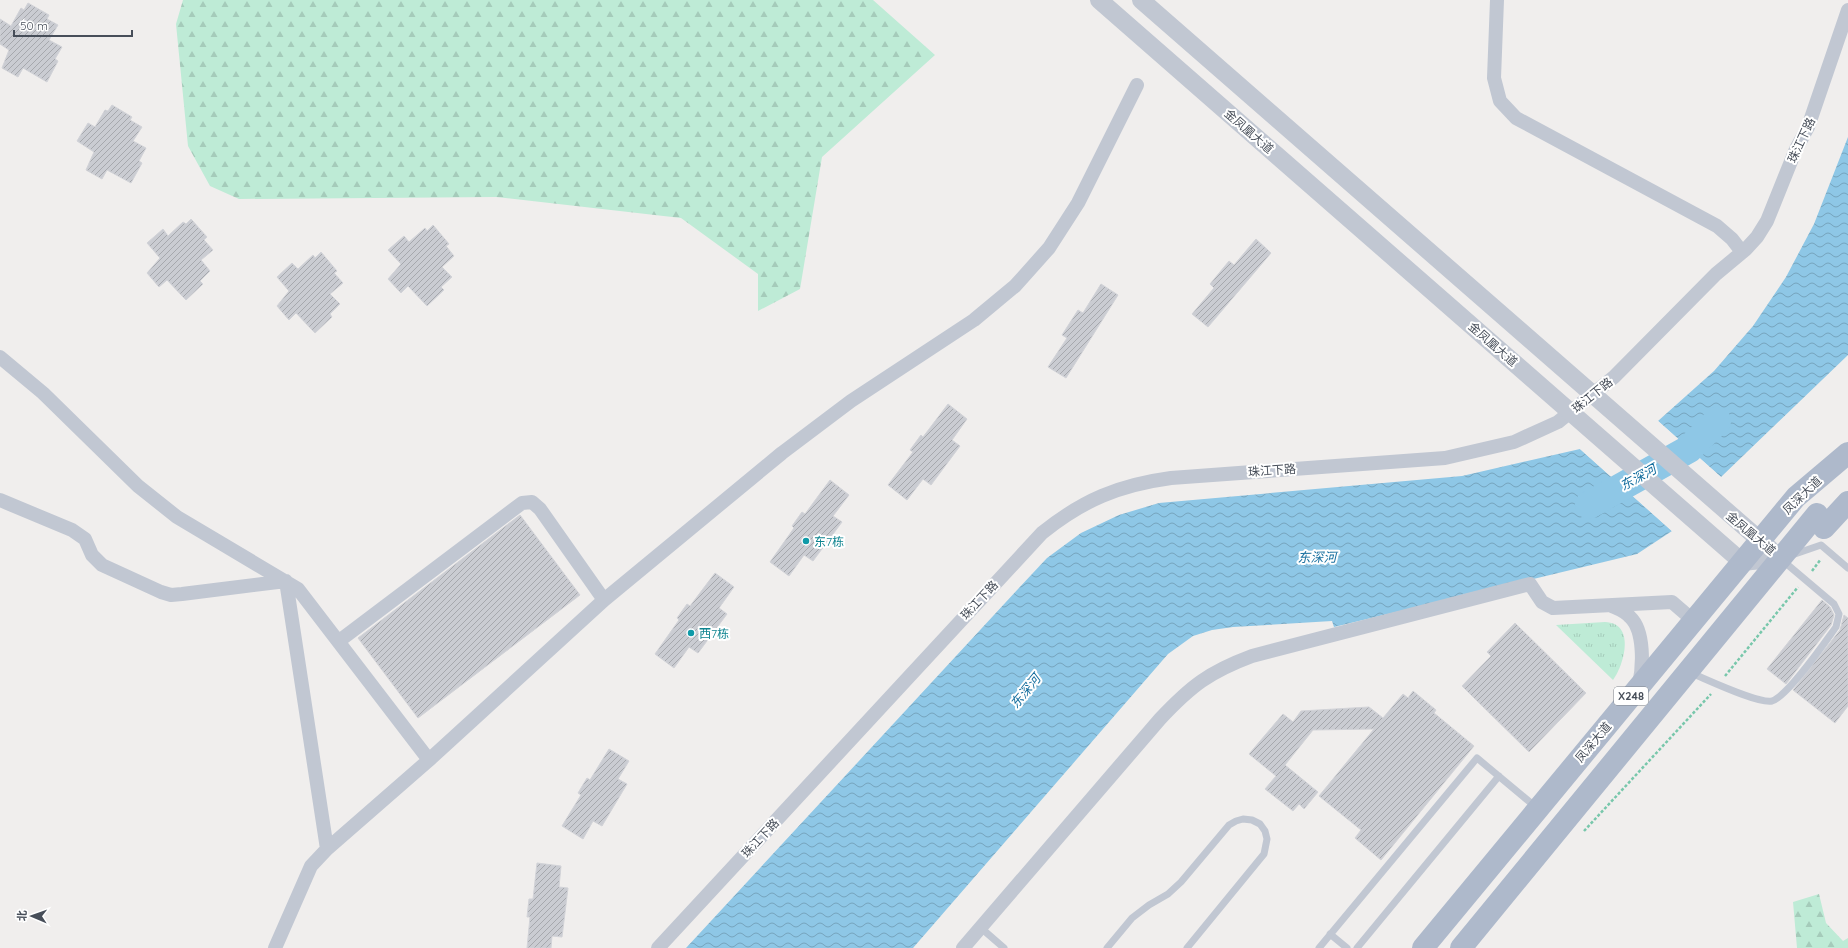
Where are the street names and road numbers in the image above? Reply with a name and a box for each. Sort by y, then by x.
street label: 金凤凰大道 [1221,106,1277,156]
street label: 珠江下路 [1784,115,1818,165]
street label: 金凤凰大道 [1465,319,1521,369]
street label: 珠江下路 [1569,374,1615,416]
street label: 珠江下路 [1248,461,1296,479]
street label: 凤深大道 [1780,473,1824,517]
street label: 金凤凰大道 [1723,508,1779,558]
street label: 珠江下路 [957,577,1001,623]
road number: X248 [1614,687,1648,705]
street label: 凤深大道 [1572,719,1614,765]
street label: 珠江下路 [738,815,782,861]

